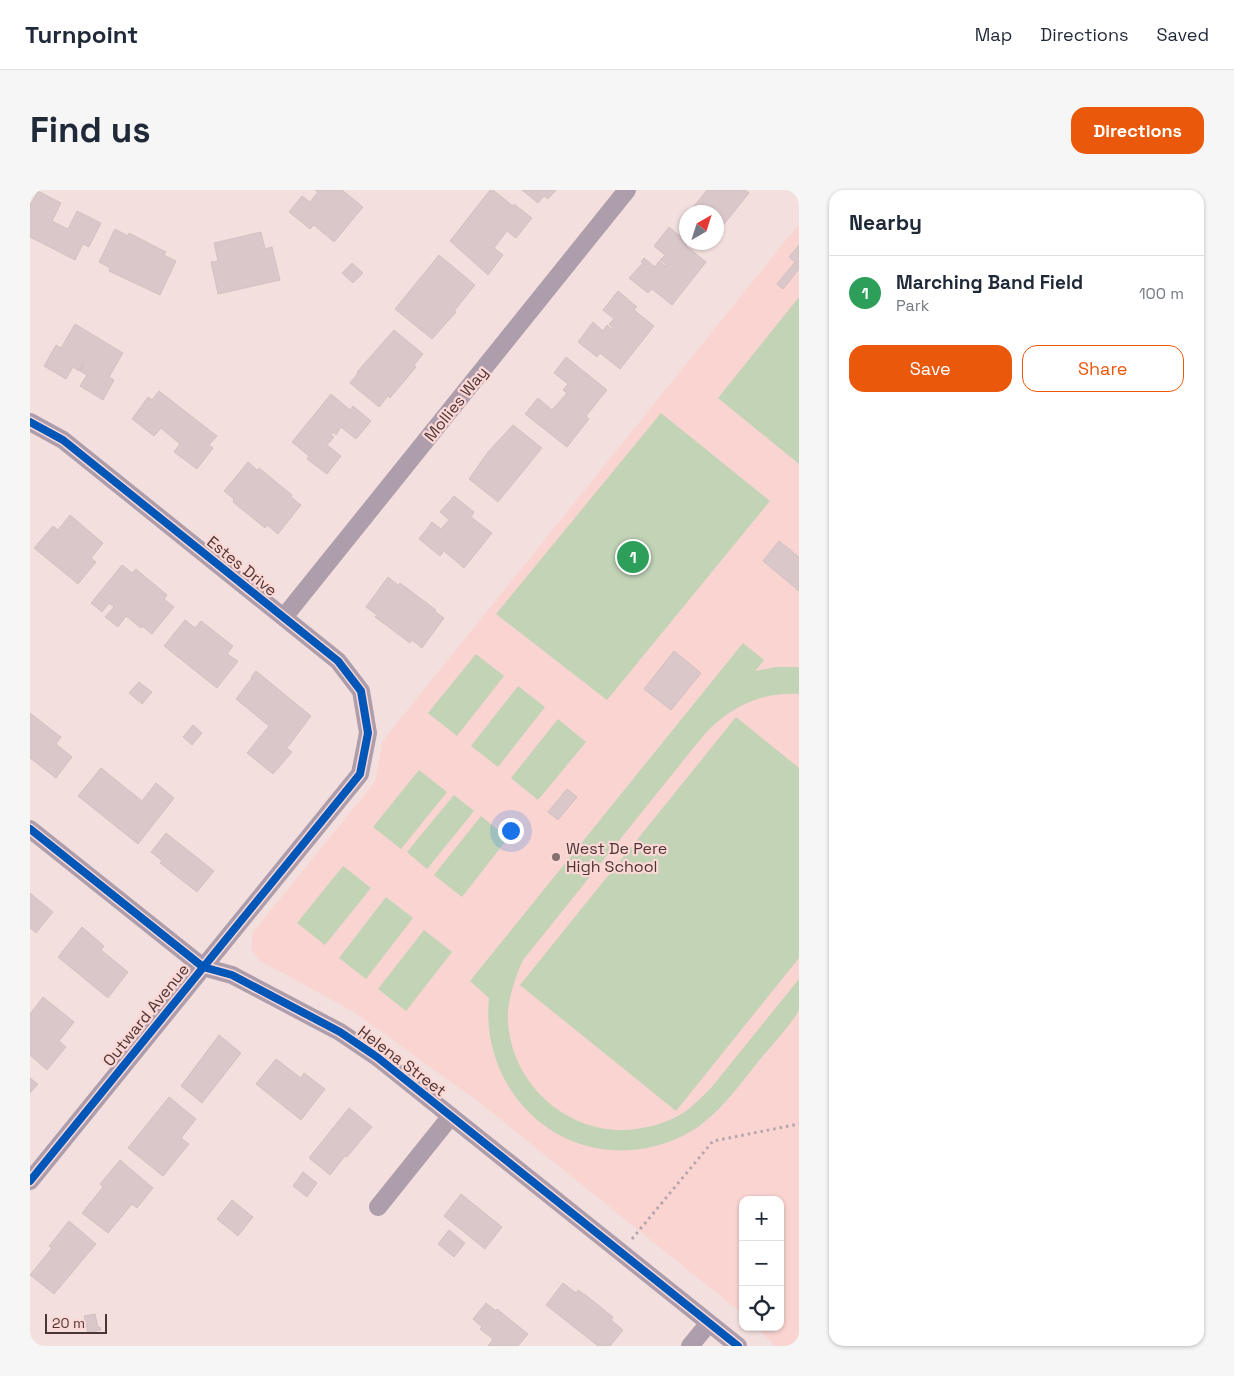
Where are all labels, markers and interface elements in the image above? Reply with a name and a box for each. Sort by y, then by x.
text: Turnpoint [25,19,138,50]
text: Map [975,23,1012,46]
text: Directions [1040,23,1129,46]
text: Saved [1157,23,1209,46]
button: Directions [1071,107,1204,154]
text: Find us [30,108,151,152]
north arrow [679,205,724,250]
text: Nearby [849,209,922,236]
text: Marching Band Field [896,270,1083,295]
text: 1 [861,283,869,304]
text: 100 m [1139,283,1184,304]
text: Park [896,295,929,316]
button: Save [849,345,1012,392]
button: Share [1022,345,1184,392]
street label: Mollies Way [420,362,492,446]
street label: Estes Drive [202,531,282,601]
pin: 1 [617,538,649,576]
your location [498,818,524,844]
place label: West De Pere High School [566,838,667,877]
marker: West De Pere High School [550,851,562,863]
street label: Outward Avenue [98,959,194,1071]
street label: Helena Street [354,1021,450,1101]
map controls [739,1196,784,1331]
button: + [739,1196,784,1241]
button: − [739,1241,784,1286]
button: locate [739,1286,784,1331]
scale bar [45,1311,108,1334]
text: 20 m [52,1314,85,1332]

